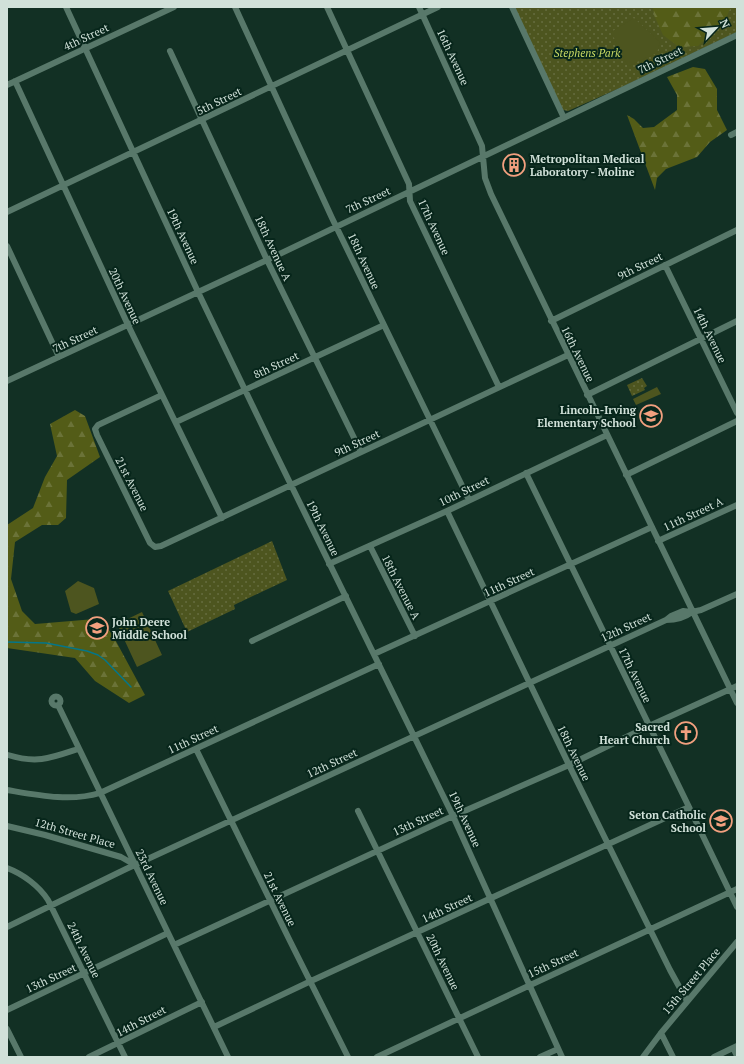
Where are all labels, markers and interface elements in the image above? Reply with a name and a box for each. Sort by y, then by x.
north arrow [696,8,736,48]
text: N [717,17,733,31]
street label: 4th Street [61,20,111,54]
street label: 16th Avenue [434,27,472,88]
street label: 7th Street [635,43,685,77]
park label: Stephens Park [554,46,621,60]
street label: 5th Street [194,84,244,118]
building icon: Metropolitan Medical Laboratory - Moline [501,152,527,178]
place label: Metropolitan Medical Laboratory - Moline [530,152,645,179]
street label: 7th Street [343,184,393,216]
street label: 17th Avenue [415,197,453,258]
street label: 19th Avenue [164,206,202,267]
street label: 18th Avenue A [252,213,294,283]
street label: 18th Avenue [345,231,383,292]
street label: 9th Street [615,249,665,283]
street label: 20th Avenue [106,266,144,327]
street label: 14th Avenue [690,305,730,366]
street label: 7th Street [50,323,100,355]
street label: 16th Avenue [558,324,598,385]
street label: 8th Street [251,348,301,382]
place label: Lincoln-Irving Elementary School [537,403,637,430]
school or university icon: Lincoln-Irving Elementary School [638,403,664,429]
street label: 9th Street [332,426,382,460]
street label: 21st Avenue [112,455,152,514]
street label: 10th Street [437,473,491,509]
street label: 11th Street A [661,494,726,534]
street label: 19th Avenue [303,498,343,559]
street label: 18th Avenue A [379,552,424,622]
street label: 11th Street [481,564,537,600]
street label: 12th Street [598,609,654,645]
school or university icon: John Deere Middle School [84,615,110,641]
place label: John Deere Middle School [112,615,187,642]
street label: 17th Avenue [615,645,655,706]
place label: Sacred Heart Church [599,720,670,747]
church icon: Sacred Heart Church [673,720,699,746]
street label: 11th Street [165,721,221,757]
street label: 18th Avenue [554,723,594,784]
street label: 12th Street [304,745,360,781]
street label: 19th Avenue [446,789,484,850]
street label: 13th Street [390,803,446,839]
place label: Seton Catholic School [629,808,707,835]
school or university icon: Seton Catholic School [708,808,734,834]
street label: 12th Street Place [33,815,117,851]
street label: 23rd Avenue [132,847,172,908]
street label: 21st Avenue [261,869,299,929]
street label: 14th Street [419,890,475,926]
street label: 24th Avenue [64,920,104,981]
street label: 20th Avenue [423,932,463,993]
street label: 15th Street Place [659,944,723,1017]
street label: 15th Street [525,945,581,981]
street label: 13th Street [23,960,79,996]
street label: 14th Street [114,1002,168,1040]

